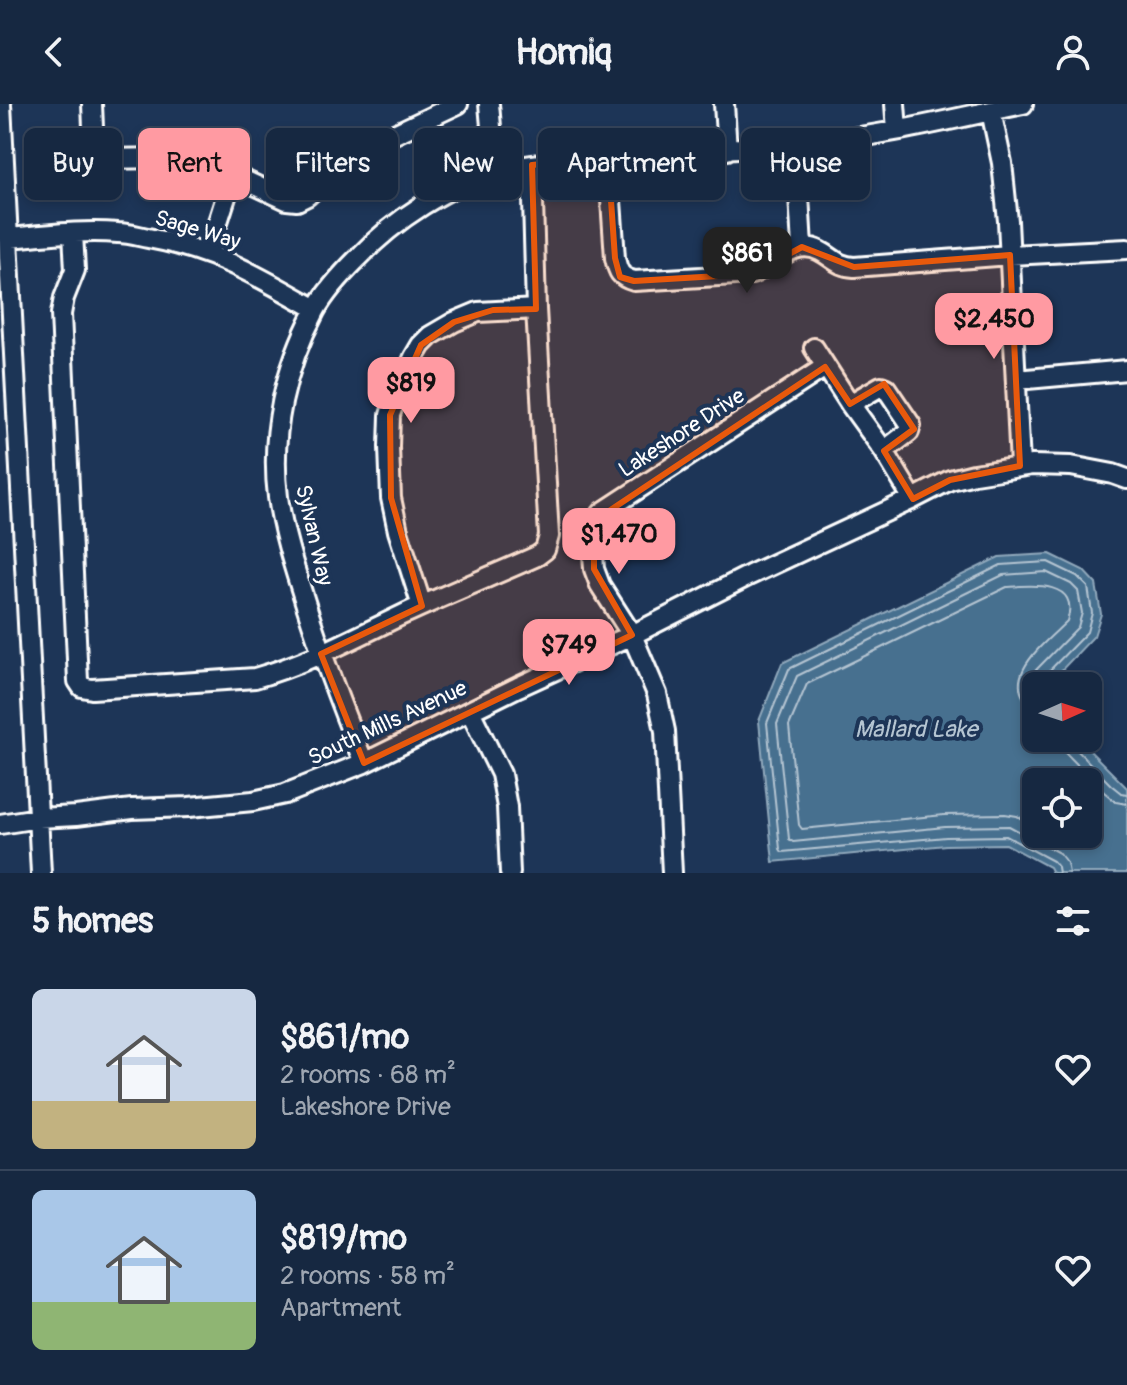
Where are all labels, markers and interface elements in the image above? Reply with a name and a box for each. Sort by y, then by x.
icon: back [32,30,76,74]
text: Homiq [515,30,612,75]
icon: person [1051,30,1095,74]
chip: Buy [24,128,122,200]
chip: Rent [138,128,250,200]
chip: Filters [266,128,398,200]
chip: New [414,128,522,200]
chip: Apartment [538,128,725,200]
chip: House [741,128,870,200]
street label: Sage Way [151,204,244,256]
pin: $861 [700,227,794,295]
text: $861 [721,237,773,269]
pin: $2,450 [929,293,1059,361]
text: $2,450 [953,303,1035,335]
pin: $819 [364,357,458,425]
text: $819 [386,367,436,399]
street label: Lakeshore Drive [613,382,750,484]
street label: Sylvan Way [289,482,339,588]
pin: $1,470 [554,508,684,576]
text: $1,470 [580,518,658,550]
pin: $749 [522,619,616,687]
text: $749 [541,629,597,661]
north arrow [1022,672,1102,752]
map controls [1022,672,1102,848]
street label: South Mills Avenue [303,674,471,772]
water label: Mallard Lake [855,715,979,744]
button: locate [1022,768,1102,848]
icon: filters [1051,899,1095,943]
text: 5 homes [32,900,153,943]
text: $861/mo [280,1016,409,1059]
icon: home [96,1021,192,1117]
icon: heart [1051,1047,1095,1091]
text: 2 rooms · 68 m² [280,1059,456,1091]
text: Lakeshore Drive [280,1091,451,1123]
text: $819/mo [280,1217,407,1260]
icon: home [96,1222,192,1318]
icon: heart [1051,1248,1095,1292]
text: 2 rooms · 58 m² [280,1260,455,1292]
text: Apartment [280,1292,401,1324]

